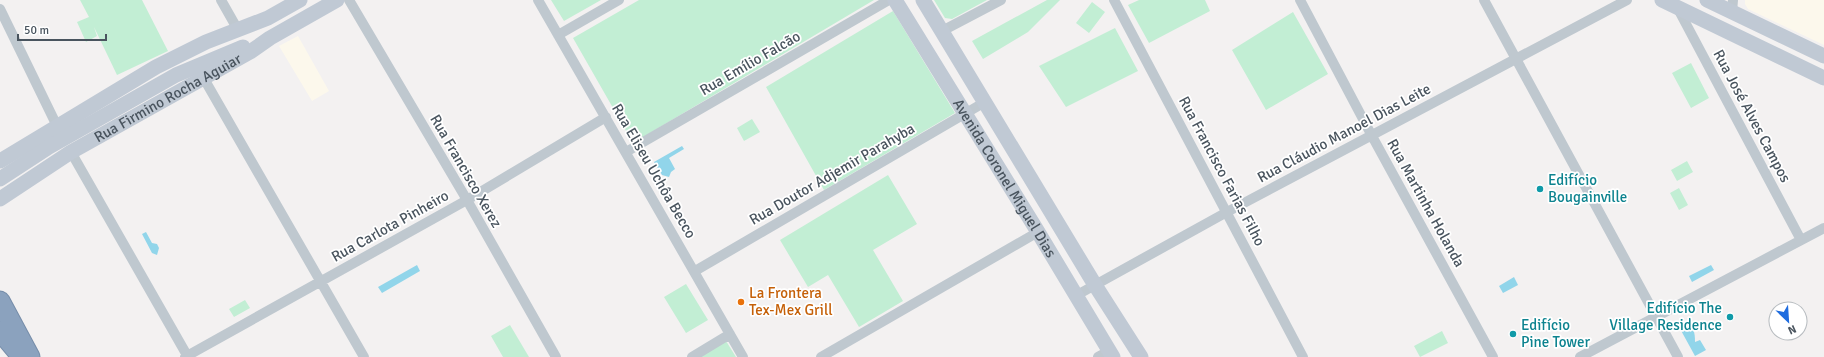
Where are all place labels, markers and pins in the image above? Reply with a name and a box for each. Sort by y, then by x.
place label: Edifício Bougainville [1548,171,1627,206]
marker: Edifício Bougainville [1535,184,1545,194]
place label: La Frontera Tex-Mex Grill [749,284,833,319]
marker: La Frontera Tex-Mex Grill [736,297,746,307]
place label: Edifício The Village Residence [1609,299,1722,334]
marker: Edifício The Village Residence [1725,312,1735,322]
place label: Edifício Pine Tower [1521,316,1590,351]
marker: Edifício Pine Tower [1508,329,1518,339]

